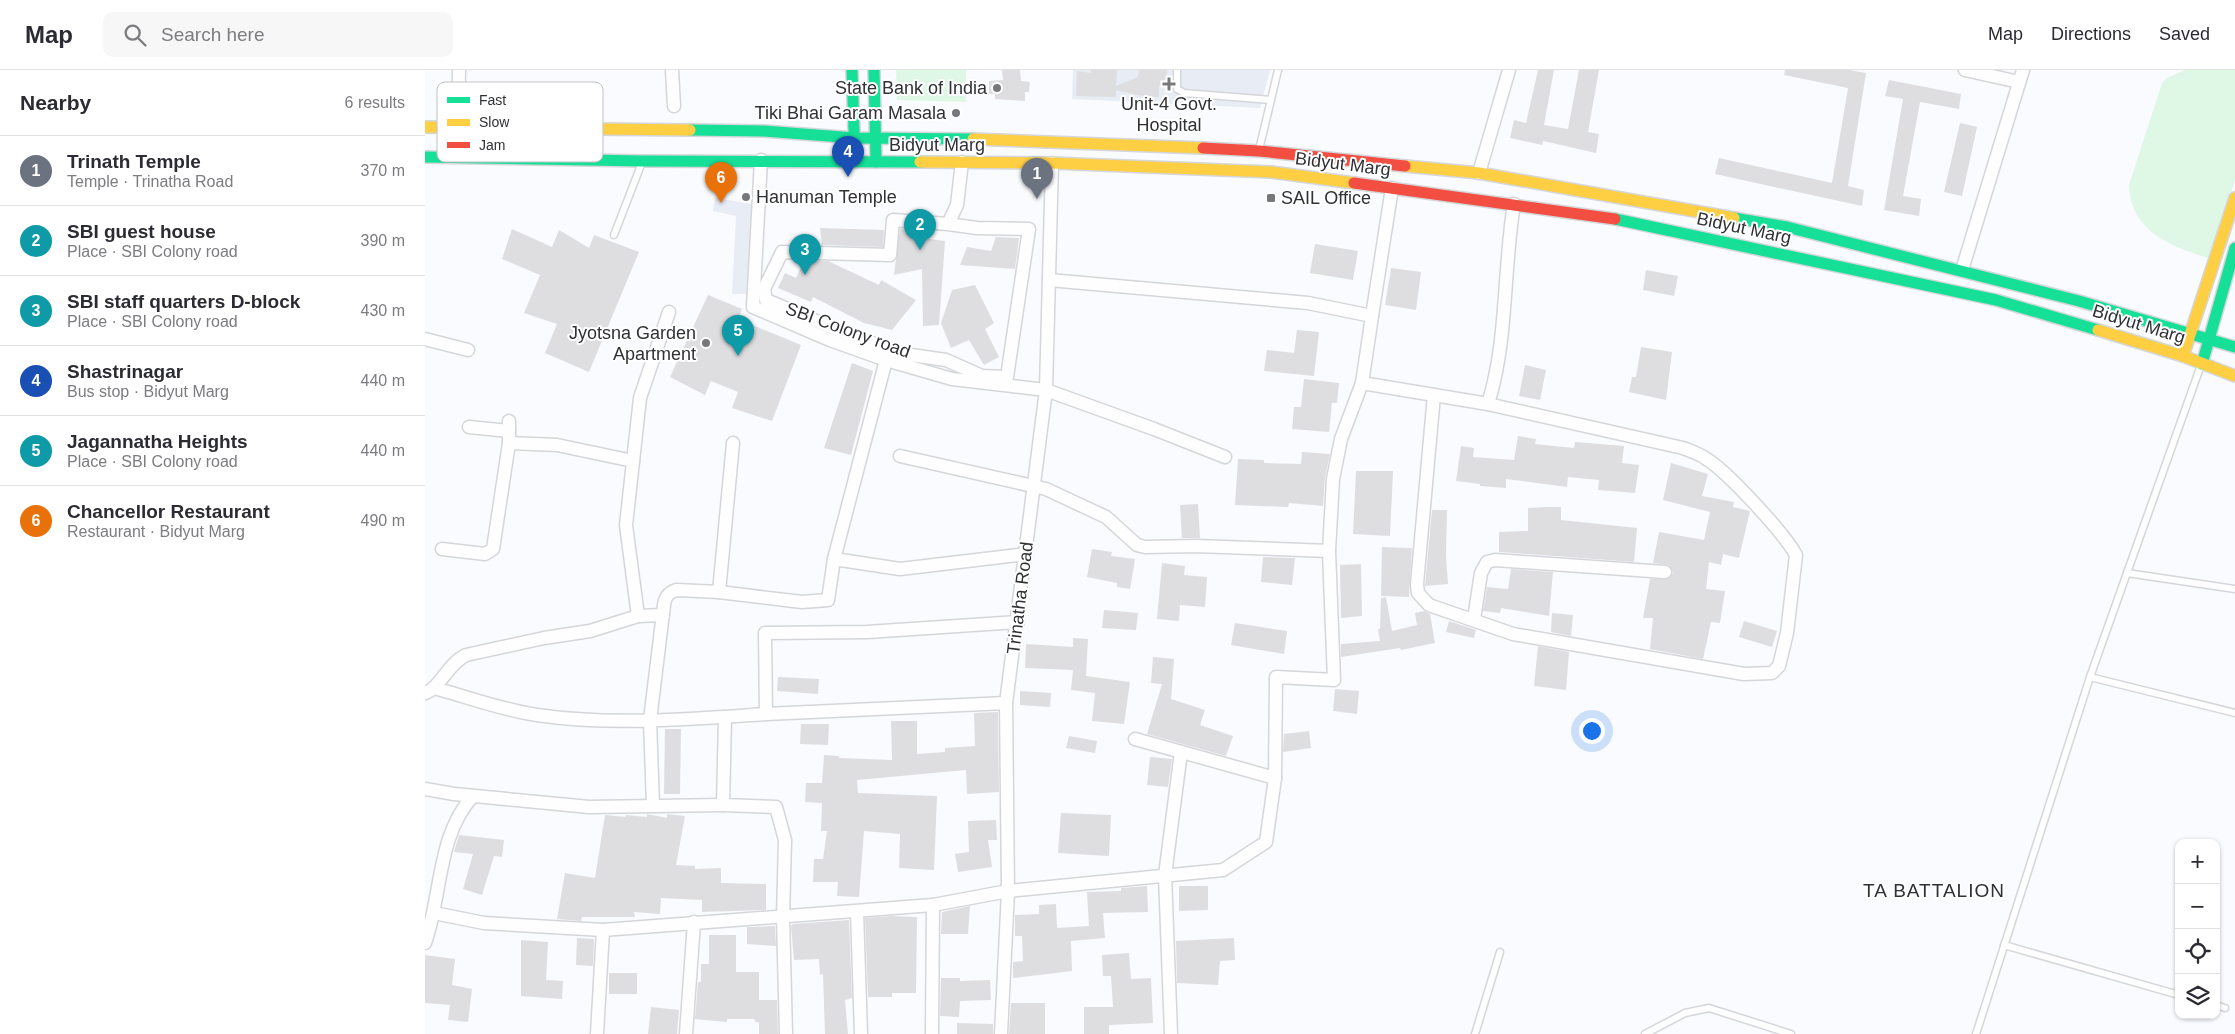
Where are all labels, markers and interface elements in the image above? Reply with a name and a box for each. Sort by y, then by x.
search box [103,12,453,57]
text: Map [25,21,73,48]
icon: search [121,21,149,49]
text: Search here [161,24,265,45]
text: Map [1988,24,2023,44]
text: Directions [2051,24,2131,44]
text: Saved [2159,24,2210,44]
marker: Unit-4 Govt. Hospital [1162,77,1176,91]
place label: State Bank of India [835,78,988,98]
legend [437,82,603,162]
marker: State Bank of India [991,82,1003,94]
text: Nearby [20,91,91,114]
text: Fast [479,92,506,108]
text: 6 results [345,94,405,111]
place label: Unit-4 Govt. Hospital [1121,94,1217,135]
place label: Tiki Bhai Garam Masala [755,103,947,123]
marker: Tiki Bhai Garam Masala [950,107,962,119]
text: Slow [479,114,510,130]
street label: Bidyut Marg [889,135,985,155]
pin: 4 [832,136,864,177]
text: Jam [479,137,505,153]
street label: Bidyut Marg [1294,148,1392,180]
text: Trinath Temple [67,151,201,172]
pin: 1 [1021,158,1053,199]
text: 1 [32,162,40,179]
text: 370 m [361,162,405,179]
pin: 6 [705,162,737,203]
text: Temple · Trinatha Road [67,173,233,190]
place label: Hanuman Temple [756,187,897,207]
place label: SAIL Office [1281,188,1371,208]
marker: Hanuman Temple [740,191,752,203]
marker: SAIL Office [1265,192,1277,204]
street label: Bidyut Marg [1695,208,1793,248]
pin: 2 [904,209,936,250]
text: SBI guest house [67,221,216,242]
text: 2 [32,232,40,249]
text: 390 m [361,232,405,249]
pin: 3 [789,234,821,275]
text: Place · SBI Colony road [67,243,238,260]
text: SBI staff quarters D-block [67,291,300,312]
street label: SBI Colony road [783,298,913,362]
street label: Bidyut Marg [2090,300,2188,348]
text: 3 [32,302,40,319]
text: 430 m [361,302,405,319]
text: Place · SBI Colony road [67,313,238,330]
pin: 5 [722,315,754,356]
place label: Jyotsna Garden Apartment [569,323,696,364]
marker: Jyotsna Garden Apartment [700,337,712,349]
text: Shastrinagar [67,361,183,382]
text: 4 [32,372,40,389]
text: 440 m [361,372,405,389]
text: Bus stop · Bidyut Marg [67,383,229,400]
text: Jagannatha Heights [67,431,248,452]
text: 5 [32,442,40,459]
text: 440 m [361,442,405,459]
text: Place · SBI Colony road [67,453,238,470]
text: Chancellor Restaurant [67,501,270,522]
text: 6 [32,512,40,529]
text: 490 m [361,512,405,529]
text: Restaurant · Bidyut Marg [67,523,245,540]
street label: Trinatha Road [1003,541,1037,655]
your location [1579,718,1605,744]
map controls [2175,839,2220,1019]
button: + [2175,839,2220,884]
district label: TA BATTALION [1863,880,2005,901]
button: − [2175,884,2220,929]
button: locate [2175,929,2220,974]
button: layers [2175,974,2220,1019]

